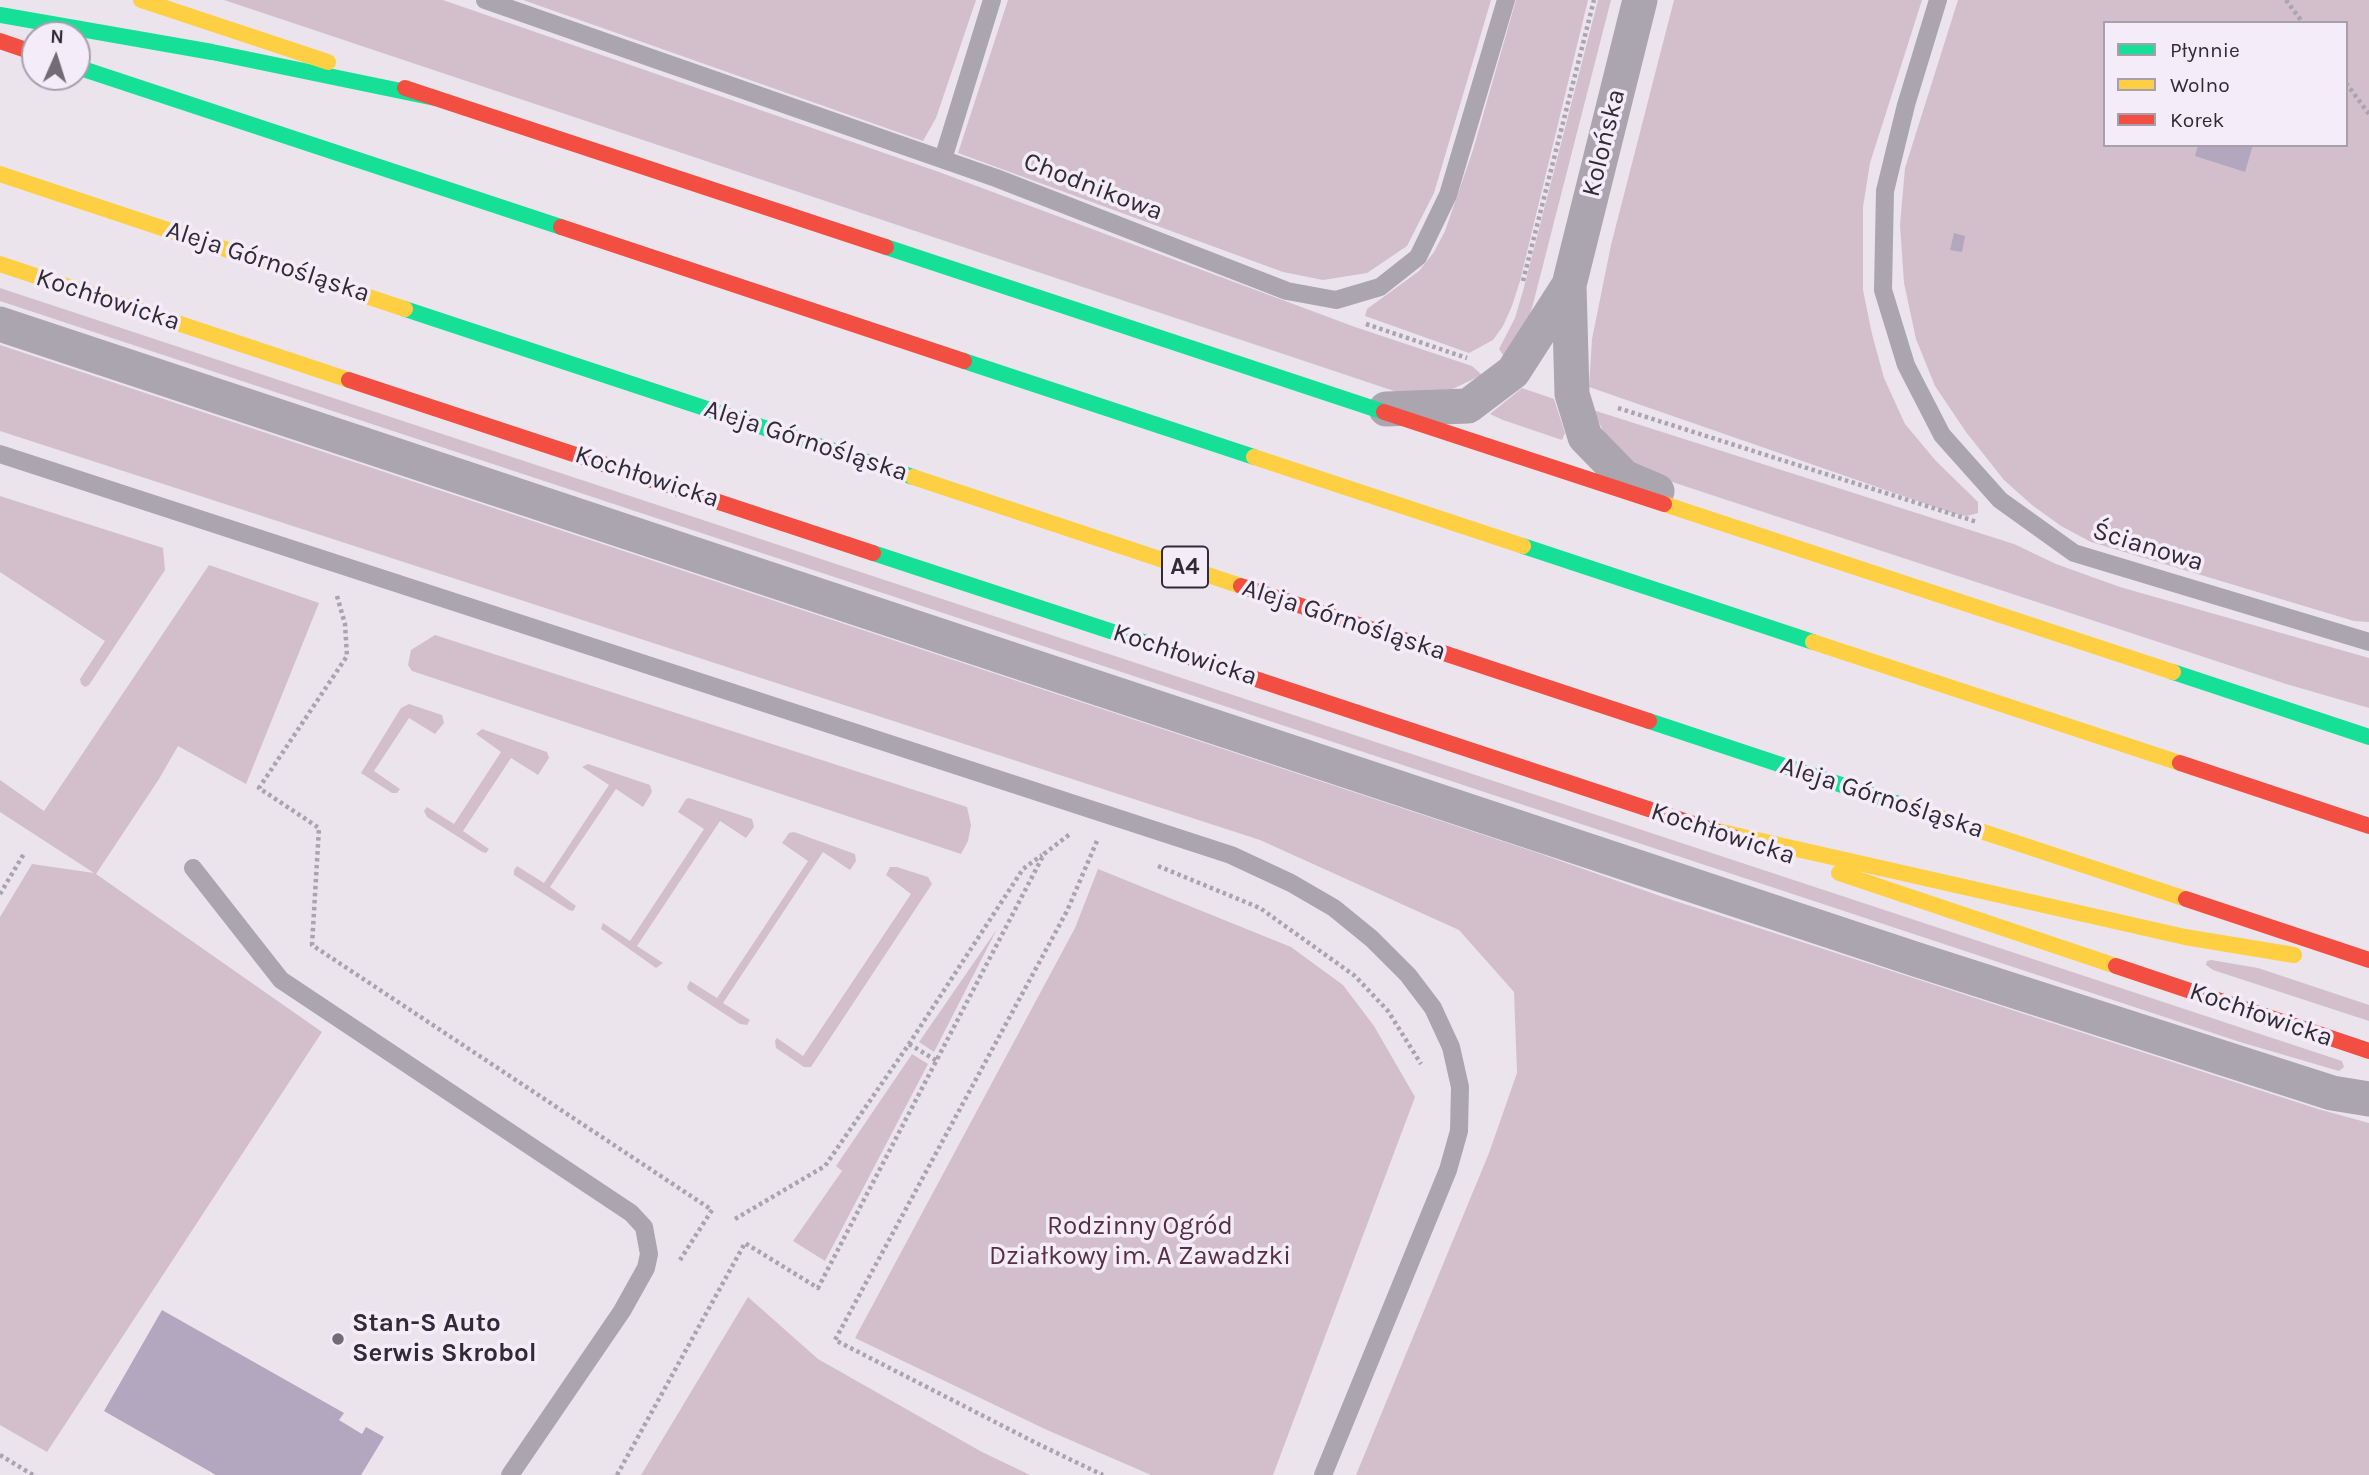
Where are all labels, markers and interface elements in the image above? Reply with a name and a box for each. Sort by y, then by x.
north arrow [21,21,91,91]
legend [2103,21,2348,147]
text: N [50,26,64,48]
text: Płynnie [2170,38,2240,62]
text: Wolno [2170,73,2230,97]
street label: Kolońska [1576,86,1632,200]
text: Korek [2170,108,2224,132]
street label: Chodnikowa [1019,146,1167,228]
street label: Aleja Górnośląska [162,214,374,310]
street label: Kochłowicka [32,262,184,338]
street label: Aleja Górnośląska [700,393,912,489]
street label: Kochłowicka [571,439,723,515]
street label: Ścianowa [2089,515,2207,579]
road number: A4 [1162,546,1208,588]
street label: Aleja Górnośląska [1238,572,1450,668]
street label: Kochłowicka [1109,617,1261,693]
street label: Aleja Górnośląska [1776,750,1988,846]
street label: Kochłowicka [1647,796,1799,872]
street label: Kochłowicka [2185,976,2337,1054]
park label: Rodzinny Ogród Działkowy im. A Zawadzki [989,1211,1291,1272]
place label: Stan-S Auto Serwis Skrobol [352,1308,537,1370]
marker: Stan-S Auto Serwis Skrobol [330,1331,346,1347]

